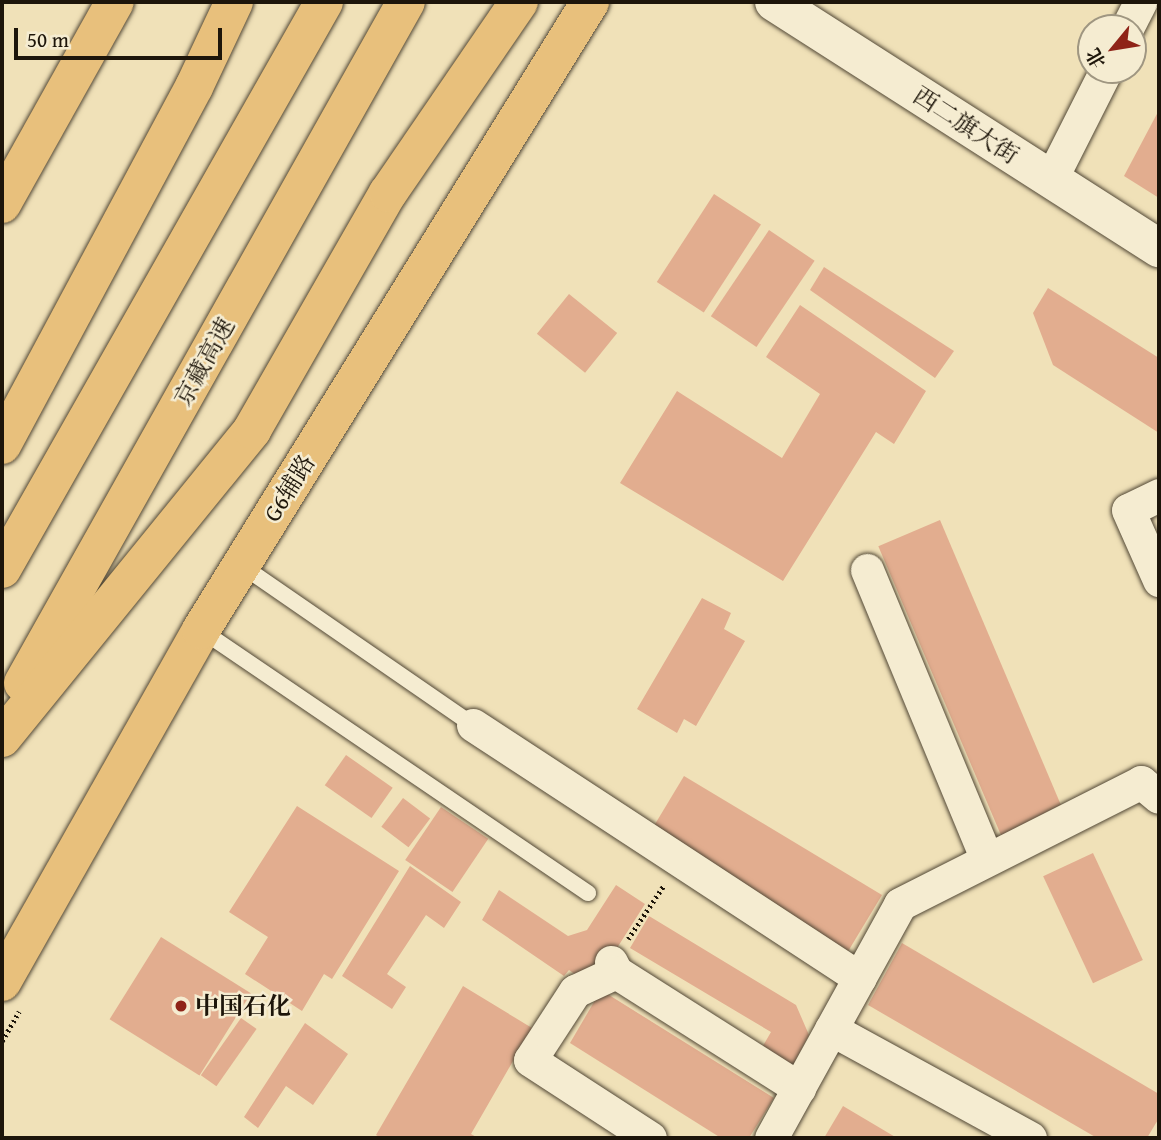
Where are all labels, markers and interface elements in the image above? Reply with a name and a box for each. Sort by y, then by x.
scale bar [18,14,226,58]
north arrow [1077,14,1147,84]
text: 50 m [27,24,69,55]
text: 北 [1079,43,1112,74]
street label: 西二旗大街 [908,80,1024,170]
street label: 京藏高速 [168,313,240,411]
street label: G6辅路 [257,449,321,527]
place label: 中国石化 [195,992,291,1020]
marker: 中国石化 [173,998,189,1014]

